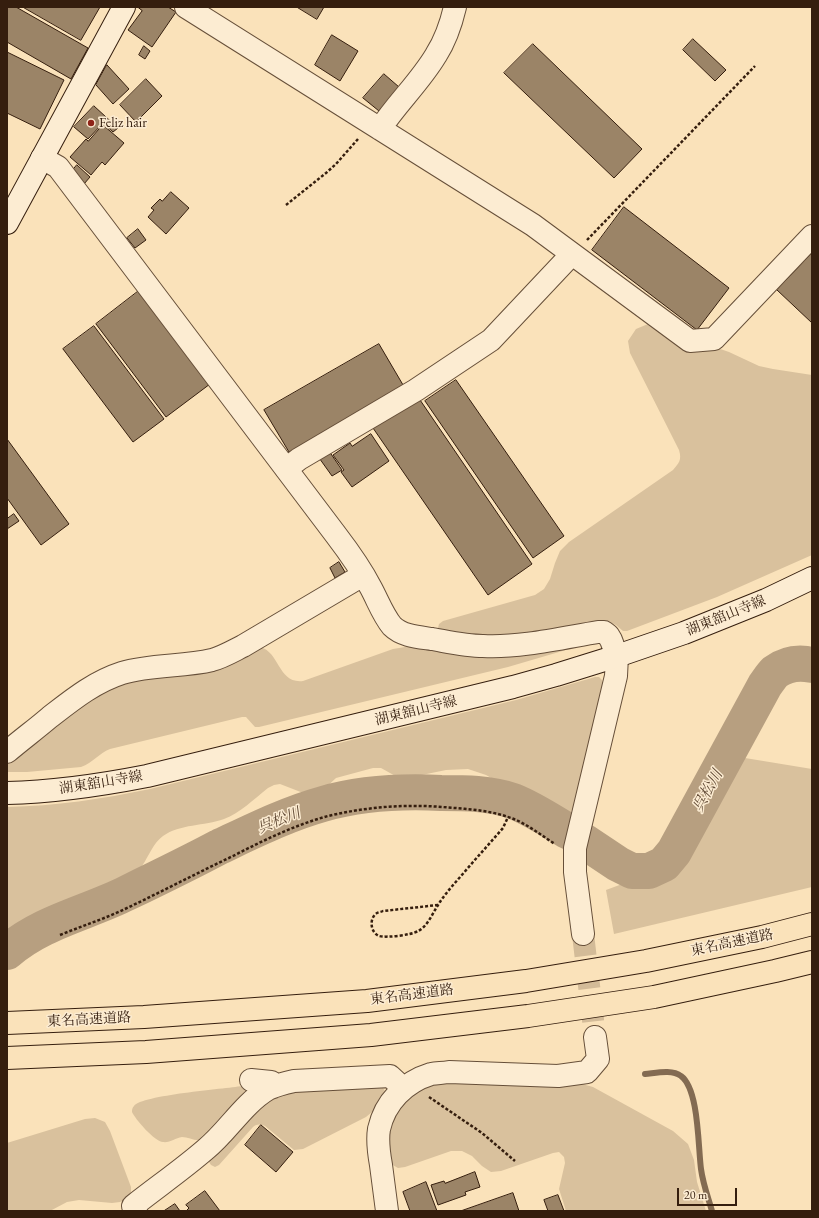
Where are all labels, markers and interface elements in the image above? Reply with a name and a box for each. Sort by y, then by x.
place label: Feliz hair [99,115,147,131]
marker: Feliz hair [86,118,96,128]
street label: 湖東舘山寺線 [684,592,768,640]
street label: 湖東舘山寺線 [373,693,459,729]
water label: 呉松川 [689,767,727,815]
street label: 湖東舘山寺線 [58,768,144,798]
water label: 呉松川 [255,804,303,838]
street label: 東名高速道路 [689,926,775,960]
street label: 東名高速道路 [369,982,455,1008]
street label: 東名高速道路 [47,1009,131,1031]
scale bar [679,1180,739,1206]
text: 20 m [684,1187,707,1203]

